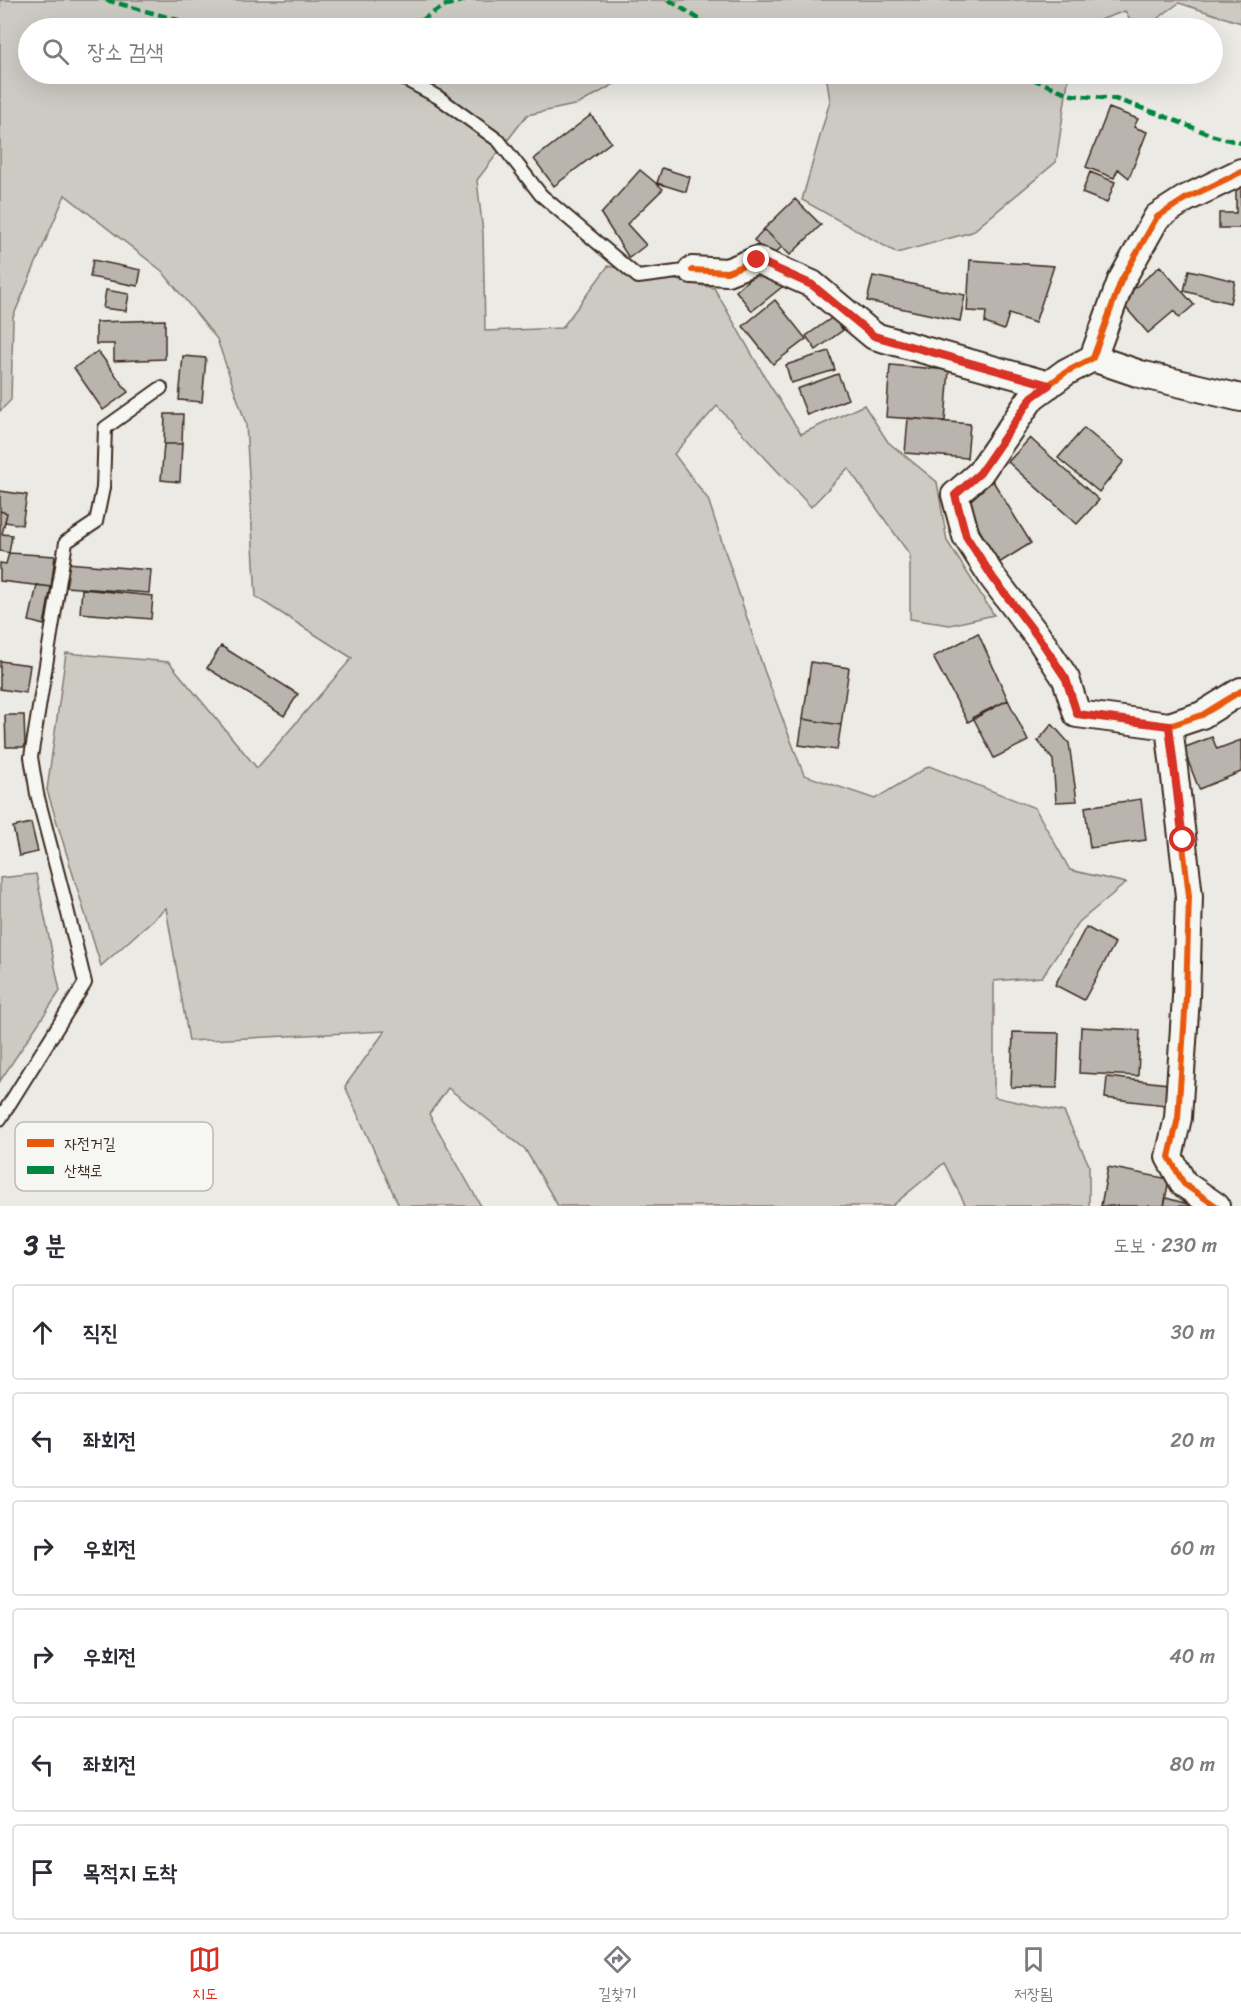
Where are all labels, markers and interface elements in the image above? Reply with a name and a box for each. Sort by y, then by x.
search box [18,18,1223,84]
text: 장소 검색 [87,32,164,71]
icon: search [39,35,72,68]
route end [743,246,769,272]
route start [1169,826,1195,852]
legend [15,1122,213,1191]
text: 자전거길 [64,1129,116,1158]
text: 산책로 [64,1156,103,1185]
text: 3 분 [24,1222,66,1268]
text: 도보 · 230 m [1113,1228,1217,1263]
text: 직진 [83,1313,118,1352]
text: 30 m [1171,1315,1215,1350]
icon: ahead [26,1316,59,1349]
text: 좌회전 [83,1421,136,1460]
text: 20 m [1170,1423,1215,1458]
icon: left [26,1424,59,1457]
text: 우회전 [83,1529,136,1568]
text: 60 m [1170,1531,1215,1566]
icon: right [26,1532,59,1565]
text: 우회전 [83,1637,136,1676]
text: 40 m [1169,1639,1215,1674]
icon: right [26,1640,59,1673]
text: 좌회전 [83,1745,136,1784]
text: 80 m [1170,1747,1215,1782]
icon: left [26,1748,59,1781]
text: 목적지 도착 [83,1853,177,1892]
icon: arrive [26,1856,59,1889]
tab: 지도 [188,1943,221,2008]
tab: 길찾기 [598,1943,637,2008]
tab: 저장됨 [1014,1943,1053,2008]

